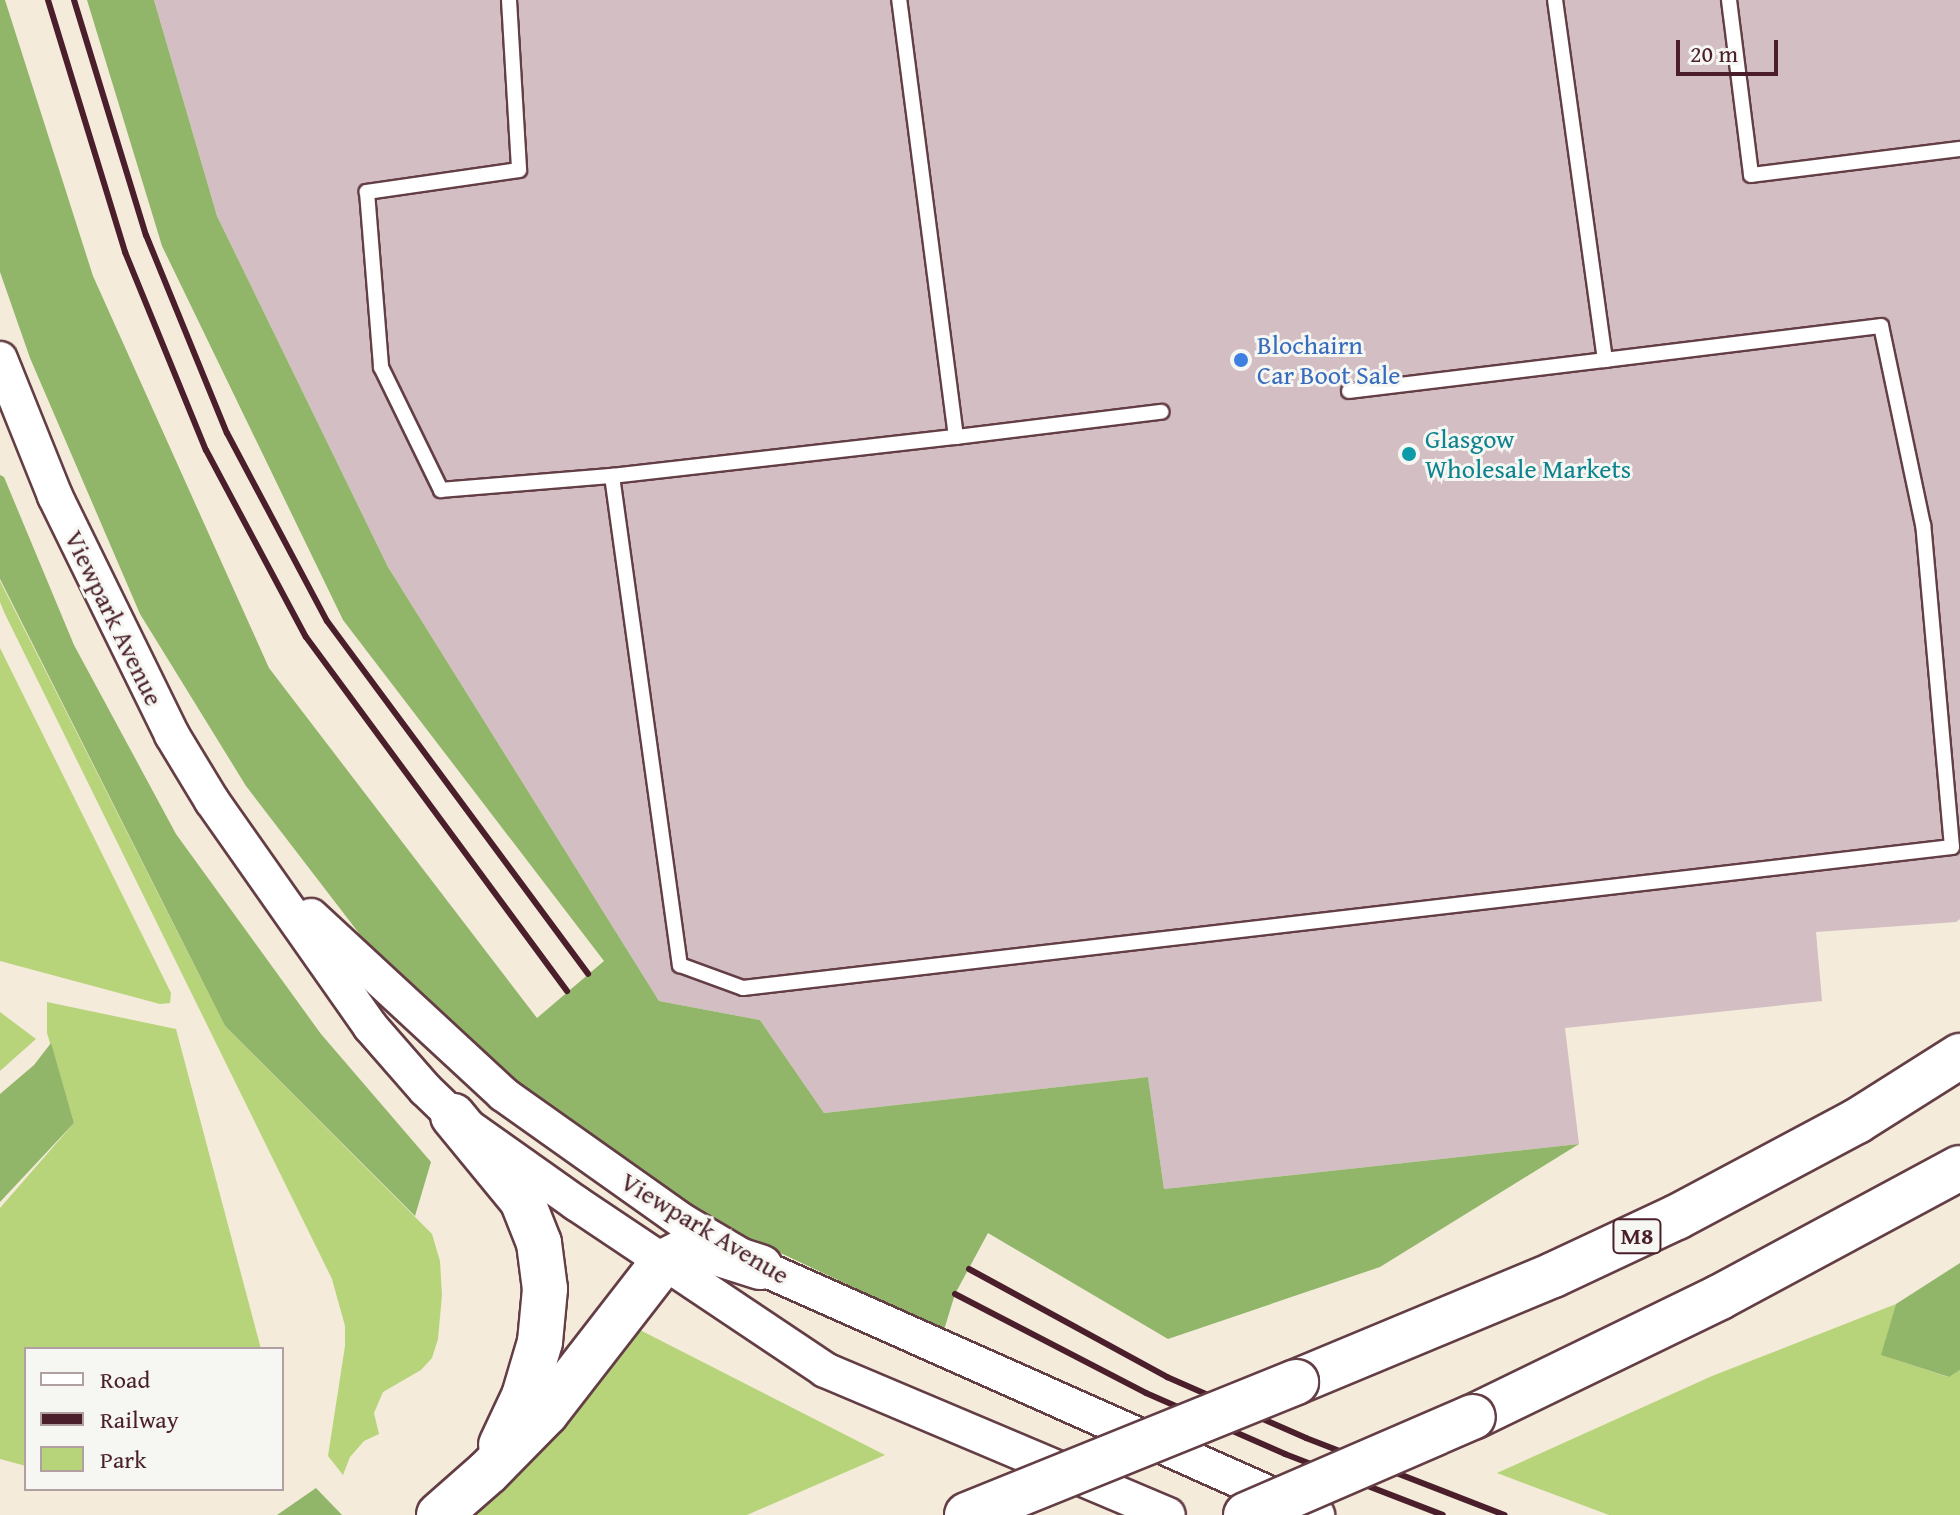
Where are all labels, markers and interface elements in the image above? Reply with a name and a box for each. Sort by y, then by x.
scale bar [1680,24,1782,74]
text: 20 m [1690,36,1738,71]
place label: Blochairn Car Boot Sale [1257,329,1401,390]
marker: Blochairn Car Boot Sale [1232,351,1250,369]
place label: Glasgow Wholesale Markets [1425,423,1631,484]
marker: Glasgow Wholesale Markets [1400,445,1418,463]
street label: Viewpark Avenue [58,525,170,711]
street label: Viewpark Avenue [615,1165,795,1291]
road number: M8 [1611,1216,1663,1256]
legend [24,1347,284,1491]
text: Road [100,1362,150,1397]
text: Railway [100,1402,179,1437]
text: Park [100,1442,146,1477]

